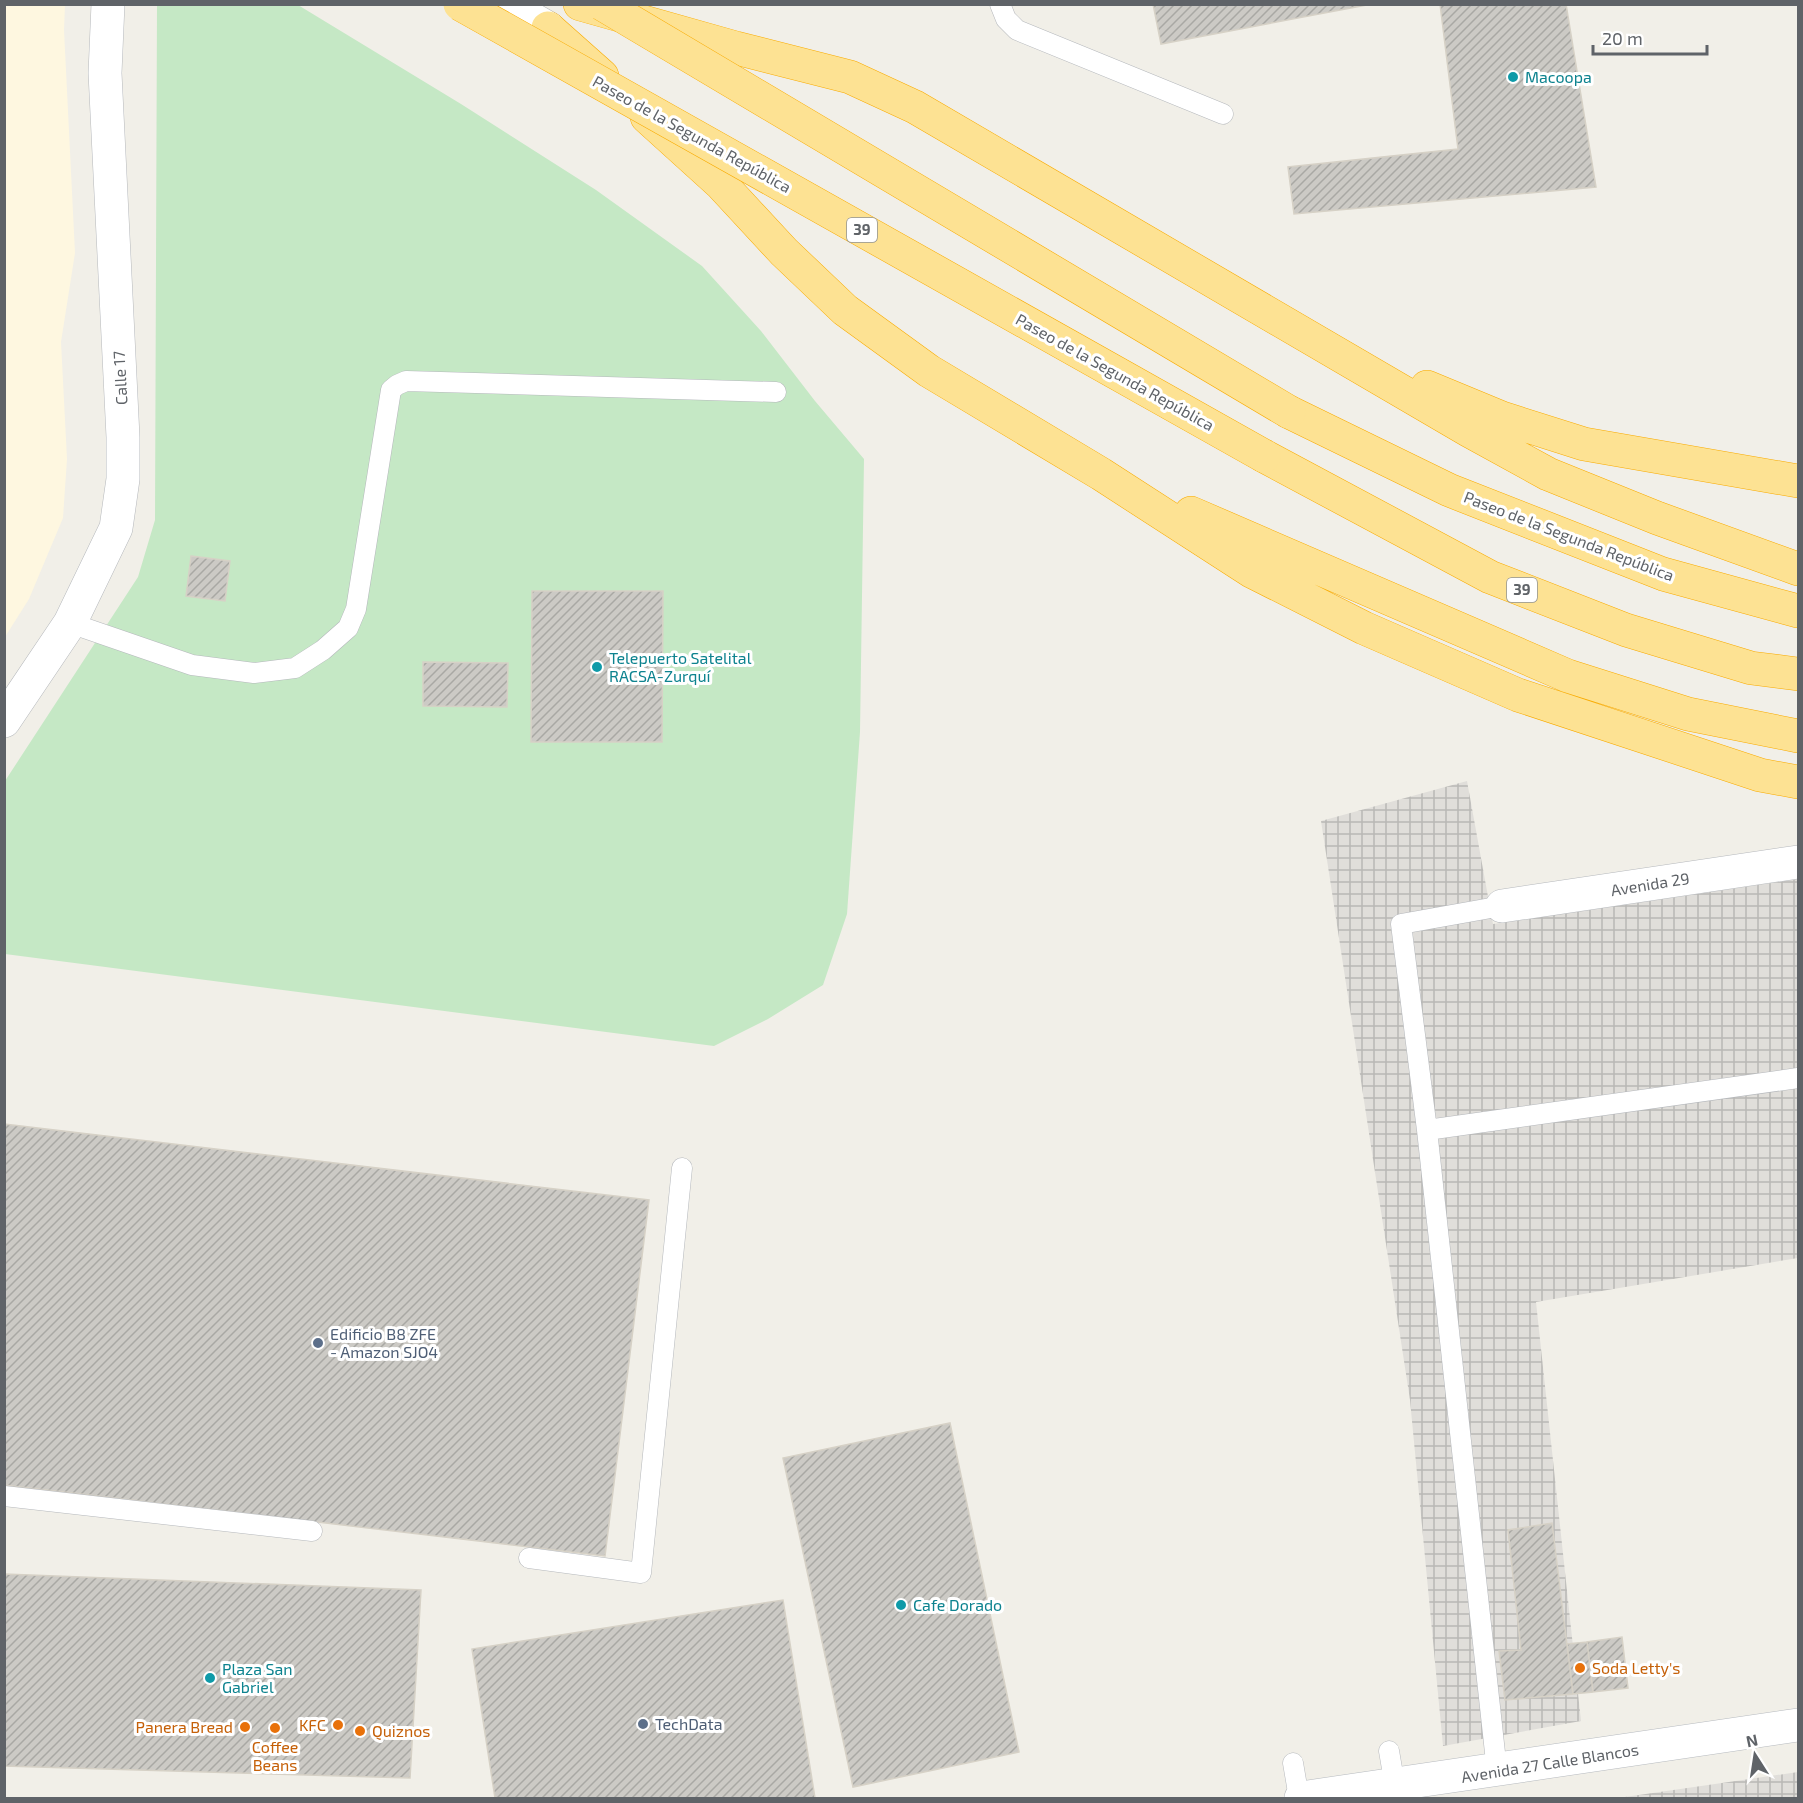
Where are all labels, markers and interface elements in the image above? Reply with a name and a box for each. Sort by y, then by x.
scale bar [1593,18,1707,56]
text: 20 m [1602,27,1643,49]
place label: Macoopa [1525,67,1592,86]
marker: Macoopa [1506,70,1520,84]
street label: Paseo de la Segunda República [590,71,795,196]
road number: 39 [847,218,877,242]
street label: Paseo de la Segunda República [1013,309,1218,434]
street label: Calle 17 [109,350,130,406]
street label: Paseo de la Segunda República [1461,487,1677,584]
road number: 39 [1507,578,1537,602]
place label: Telepuerto Satelital RACSA-Zurquí [609,648,752,685]
marker: Telepuerto Satelital RACSA-Zurquí [590,660,604,674]
street label: Avenida 29 [1609,868,1691,899]
place label: Edificio B8 ZFE - Amazon SJO4 [330,1324,438,1361]
marker: Edificio B8 ZFE - Amazon SJO4 [311,1336,325,1350]
place label: Cafe Dorado [913,1595,1002,1614]
marker: Cafe Dorado [894,1598,908,1612]
place label: Soda Letty's [1592,1658,1681,1677]
place label: Plaza San Gabriel [222,1659,293,1696]
marker: Soda Letty's [1573,1661,1587,1675]
marker: Plaza San Gabriel [203,1671,217,1685]
place label: TechData [655,1714,723,1733]
place label: KFC [299,1715,326,1734]
place label: Panera Bread [136,1717,233,1736]
marker: TechData [636,1717,650,1731]
marker: KFC [331,1718,345,1732]
marker: Panera Bread [238,1720,252,1734]
marker: Coffee Beans [268,1721,282,1735]
place label: Quiznos [372,1721,430,1741]
marker: Quiznos [353,1724,367,1738]
north arrow [1725,1725,1785,1785]
text: N [1744,1729,1759,1750]
place label: Coffee Beans [252,1737,298,1774]
street label: Avenida 27 Calle Blancos [1460,1739,1640,1786]

